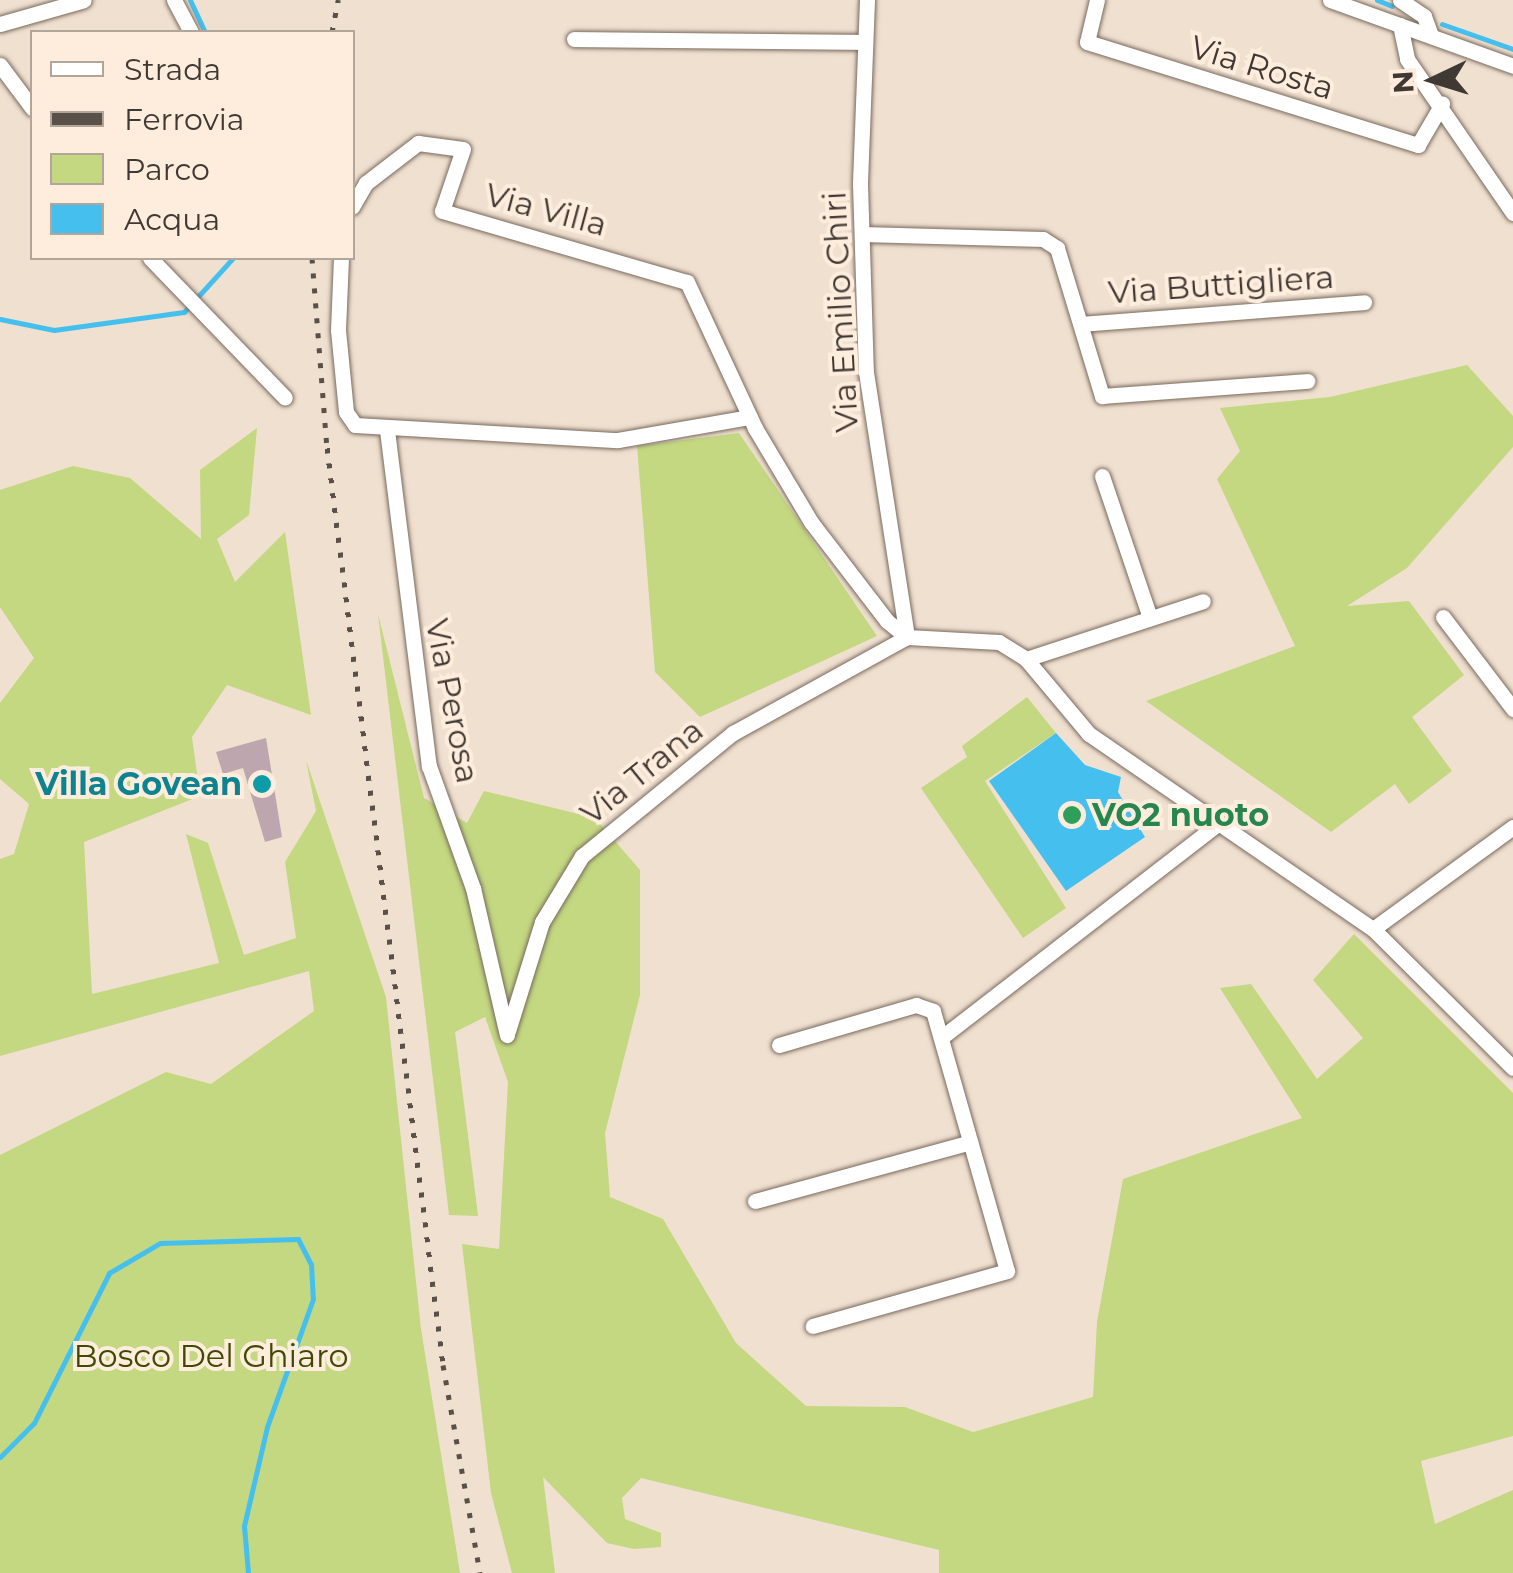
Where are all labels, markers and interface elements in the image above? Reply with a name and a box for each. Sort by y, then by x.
street label: Via Rosta [1186,28,1338,108]
legend [30,30,355,260]
north arrow [1383,30,1483,130]
text: Strada [124,51,221,88]
text: N [1385,70,1421,95]
text: Ferrovia [124,101,244,138]
text: Parco [124,151,210,188]
street label: Via Villa [481,175,611,245]
street label: Via Emilio Chiri [816,190,866,434]
text: Acqua [124,201,220,238]
street label: Via Buttigliera [1107,258,1335,312]
street label: Via Perosa [417,616,487,786]
street label: Via Trana [573,711,711,833]
place label: Villa Govean [35,765,242,803]
marker: Villa Govean [251,773,273,795]
place label: VO2 nuoto [1092,796,1269,834]
marker: VO2 nuoto [1061,804,1083,826]
park label: Bosco Del Ghiaro [73,1337,349,1375]

